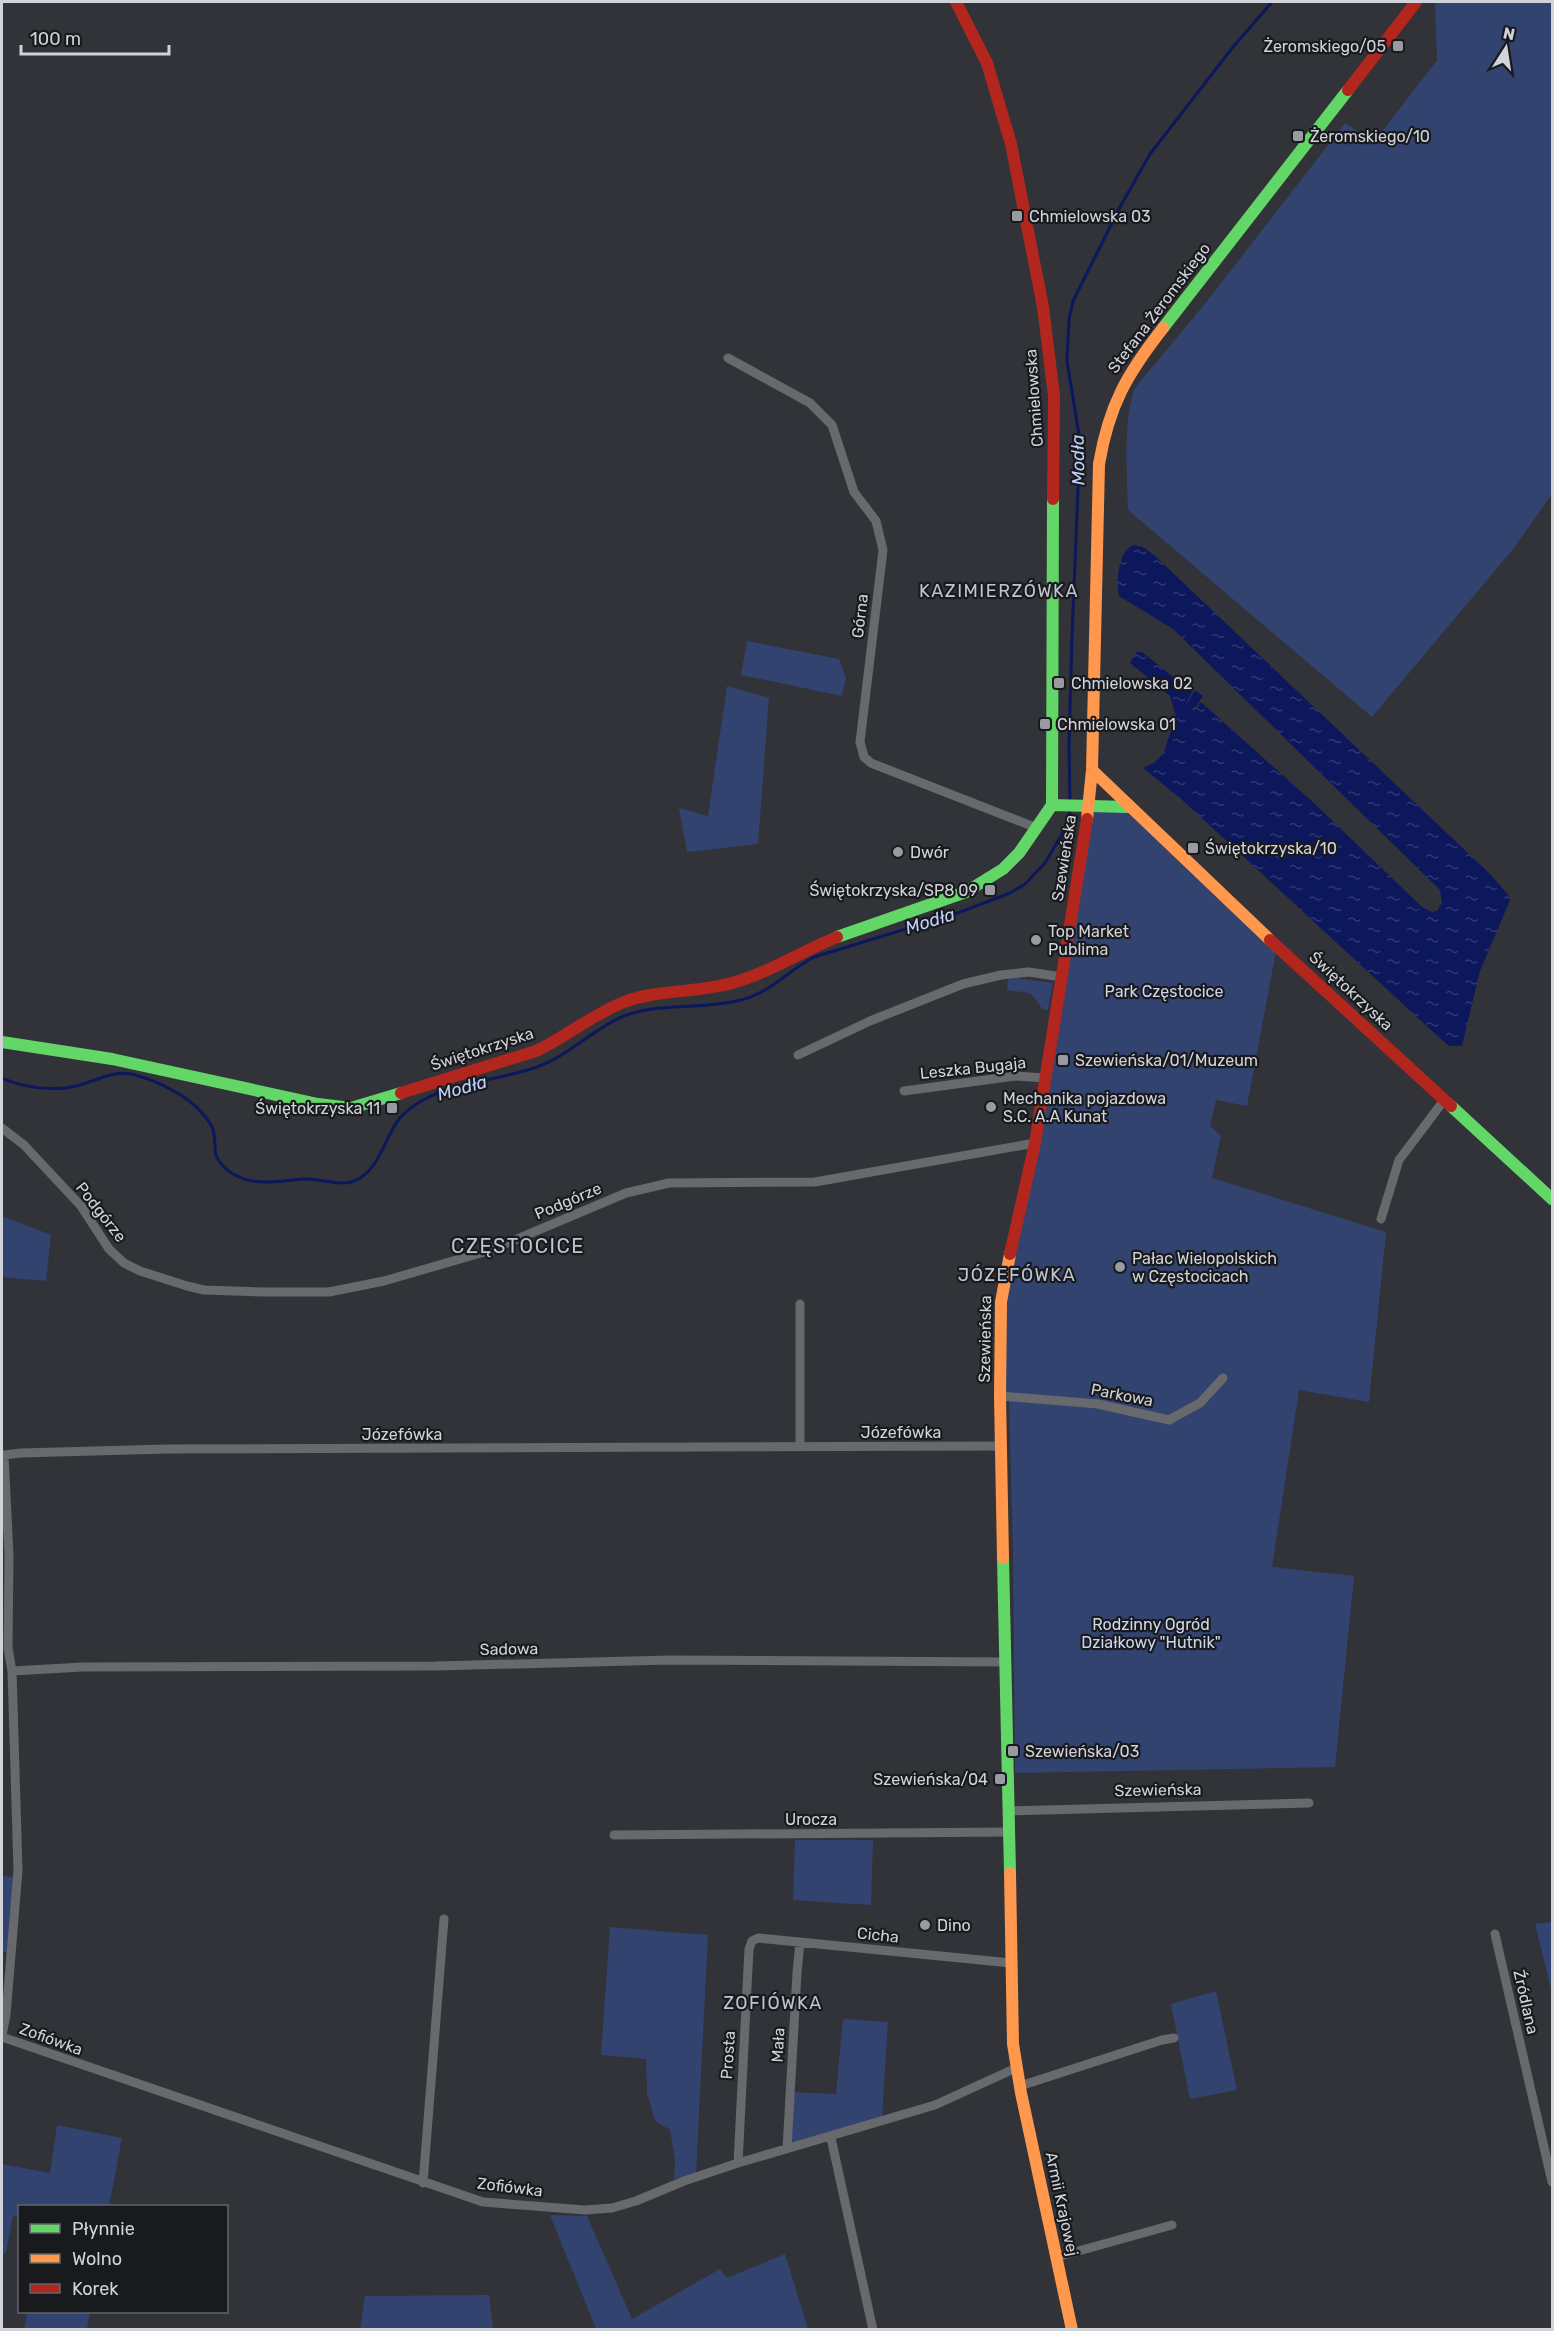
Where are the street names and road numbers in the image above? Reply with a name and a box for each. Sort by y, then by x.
street label: Stefana Żeromskiego [1104,239,1214,377]
street label: Chmielowska [1021,348,1047,448]
street label: Górna [848,593,872,639]
street label: Szewieńska [1048,813,1080,903]
street label: Świętokrzyska [1305,947,1397,1035]
street label: Świętokrzyska [428,1022,536,1076]
street label: Leszka Bugaja [919,1053,1027,1083]
street label: Podgórze [72,1178,130,1246]
street label: Podgórze [532,1178,604,1224]
street label: Szewieńska [975,1295,995,1383]
street label: Parkowa [1089,1380,1155,1410]
street label: Józefówka [861,1423,941,1442]
street label: Józefówka [362,1425,442,1444]
street label: Sadowa [479,1639,539,1659]
street label: Szewieńska [1114,1780,1202,1800]
street label: Urocza [785,1810,837,1829]
street label: Cicha [856,1923,900,1947]
street label: Źródlana [1509,1968,1543,2036]
street label: Zofiówka [17,2019,85,2059]
street label: Mała [768,2027,788,2063]
street label: Prosta [717,2030,739,2080]
street label: Armii Krajowej [1042,2150,1082,2258]
street label: Zofiówka [476,2174,544,2200]

